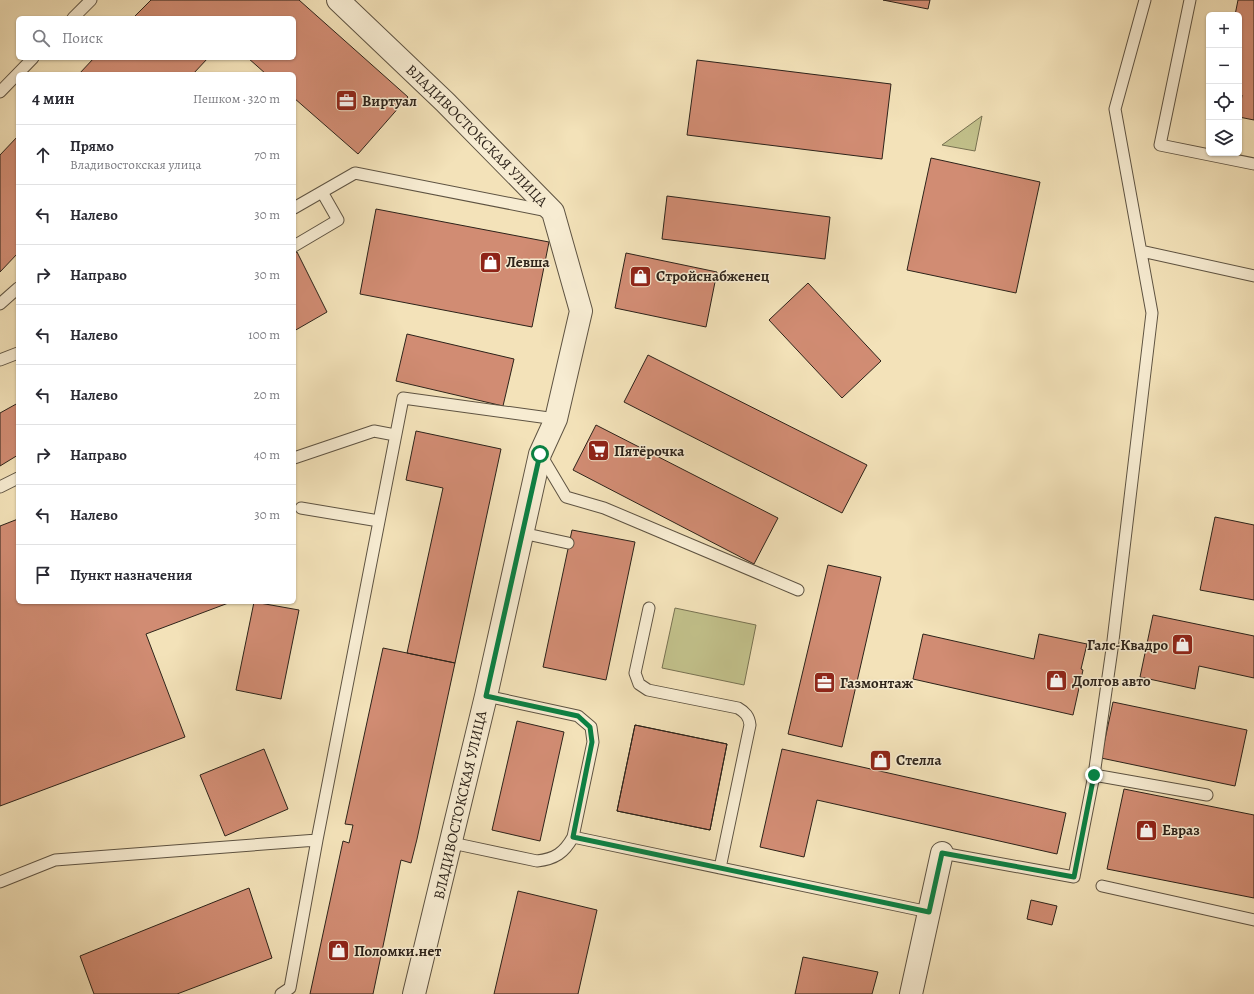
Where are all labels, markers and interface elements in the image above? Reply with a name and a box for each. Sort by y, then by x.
map controls [1206,12,1242,156]
button: + [1206,12,1242,48]
search box [16,16,296,60]
icon: search [30,27,52,49]
text: Поиск [62,28,103,48]
button: − [1206,48,1242,84]
street label: ВЛАДИВОСТОКСКАЯ УЛИЦА [402,60,552,211]
button: locate [1206,84,1242,120]
text: 4 мин [32,87,75,110]
office icon: Виртуал [333,88,359,114]
text: Пешком · 320 m [193,90,280,107]
place label: Виртуал [362,91,417,111]
button: layers [1206,120,1242,156]
text: Прямо [70,136,114,156]
icon: ahead [32,144,54,166]
text: 70 m [254,146,280,163]
text: Владивостокская улица [70,156,202,173]
icon: left [32,204,54,226]
text: Налево [70,205,118,225]
text: 30 m [254,206,280,223]
shop icon: Левша [477,249,503,275]
place label: Левша [506,252,551,272]
shop icon: Стройснабженец [628,263,654,289]
icon: right [32,264,54,286]
text: Направо [70,265,127,285]
text: 30 m [254,266,280,283]
place label: Стройснабженец [656,266,770,286]
icon: left [32,324,54,346]
text: Налево [70,325,118,345]
text: 100 m [248,326,280,343]
icon: left [32,384,54,406]
text: Налево [70,385,118,405]
text: 20 m [254,386,280,403]
supermarket icon: Пятёрочка [586,438,612,464]
place label: Пятёрочка [614,441,685,461]
icon: right [32,444,54,466]
text: Направо [70,445,127,465]
route start [531,445,549,463]
text: 40 m [254,446,280,463]
icon: left [32,504,54,526]
text: Налево [70,505,118,525]
text: 30 m [254,506,280,523]
icon: arrive [32,564,54,586]
text: Пункт назначения [70,565,192,585]
shop icon: Галс-Квадро [1170,632,1196,658]
place label: Галс-Квадро [1087,635,1168,655]
shop icon: Долгов авто [1044,668,1070,694]
office icon: Газмонтаж [811,670,837,696]
place label: Долгов авто [1072,671,1151,691]
place label: Газмонтаж [840,673,914,693]
street label: ВЛАДИВОСТОКСКАЯ УЛИЦА [429,708,492,901]
shop icon: Стелла [867,747,893,773]
place label: Стелла [896,750,942,770]
route end [1085,766,1103,784]
shop icon: Евраз [1133,817,1159,843]
place label: Евраз [1162,820,1200,840]
shop icon: Поломки.нет [326,938,352,964]
place label: Поломки.нет [354,941,441,961]

